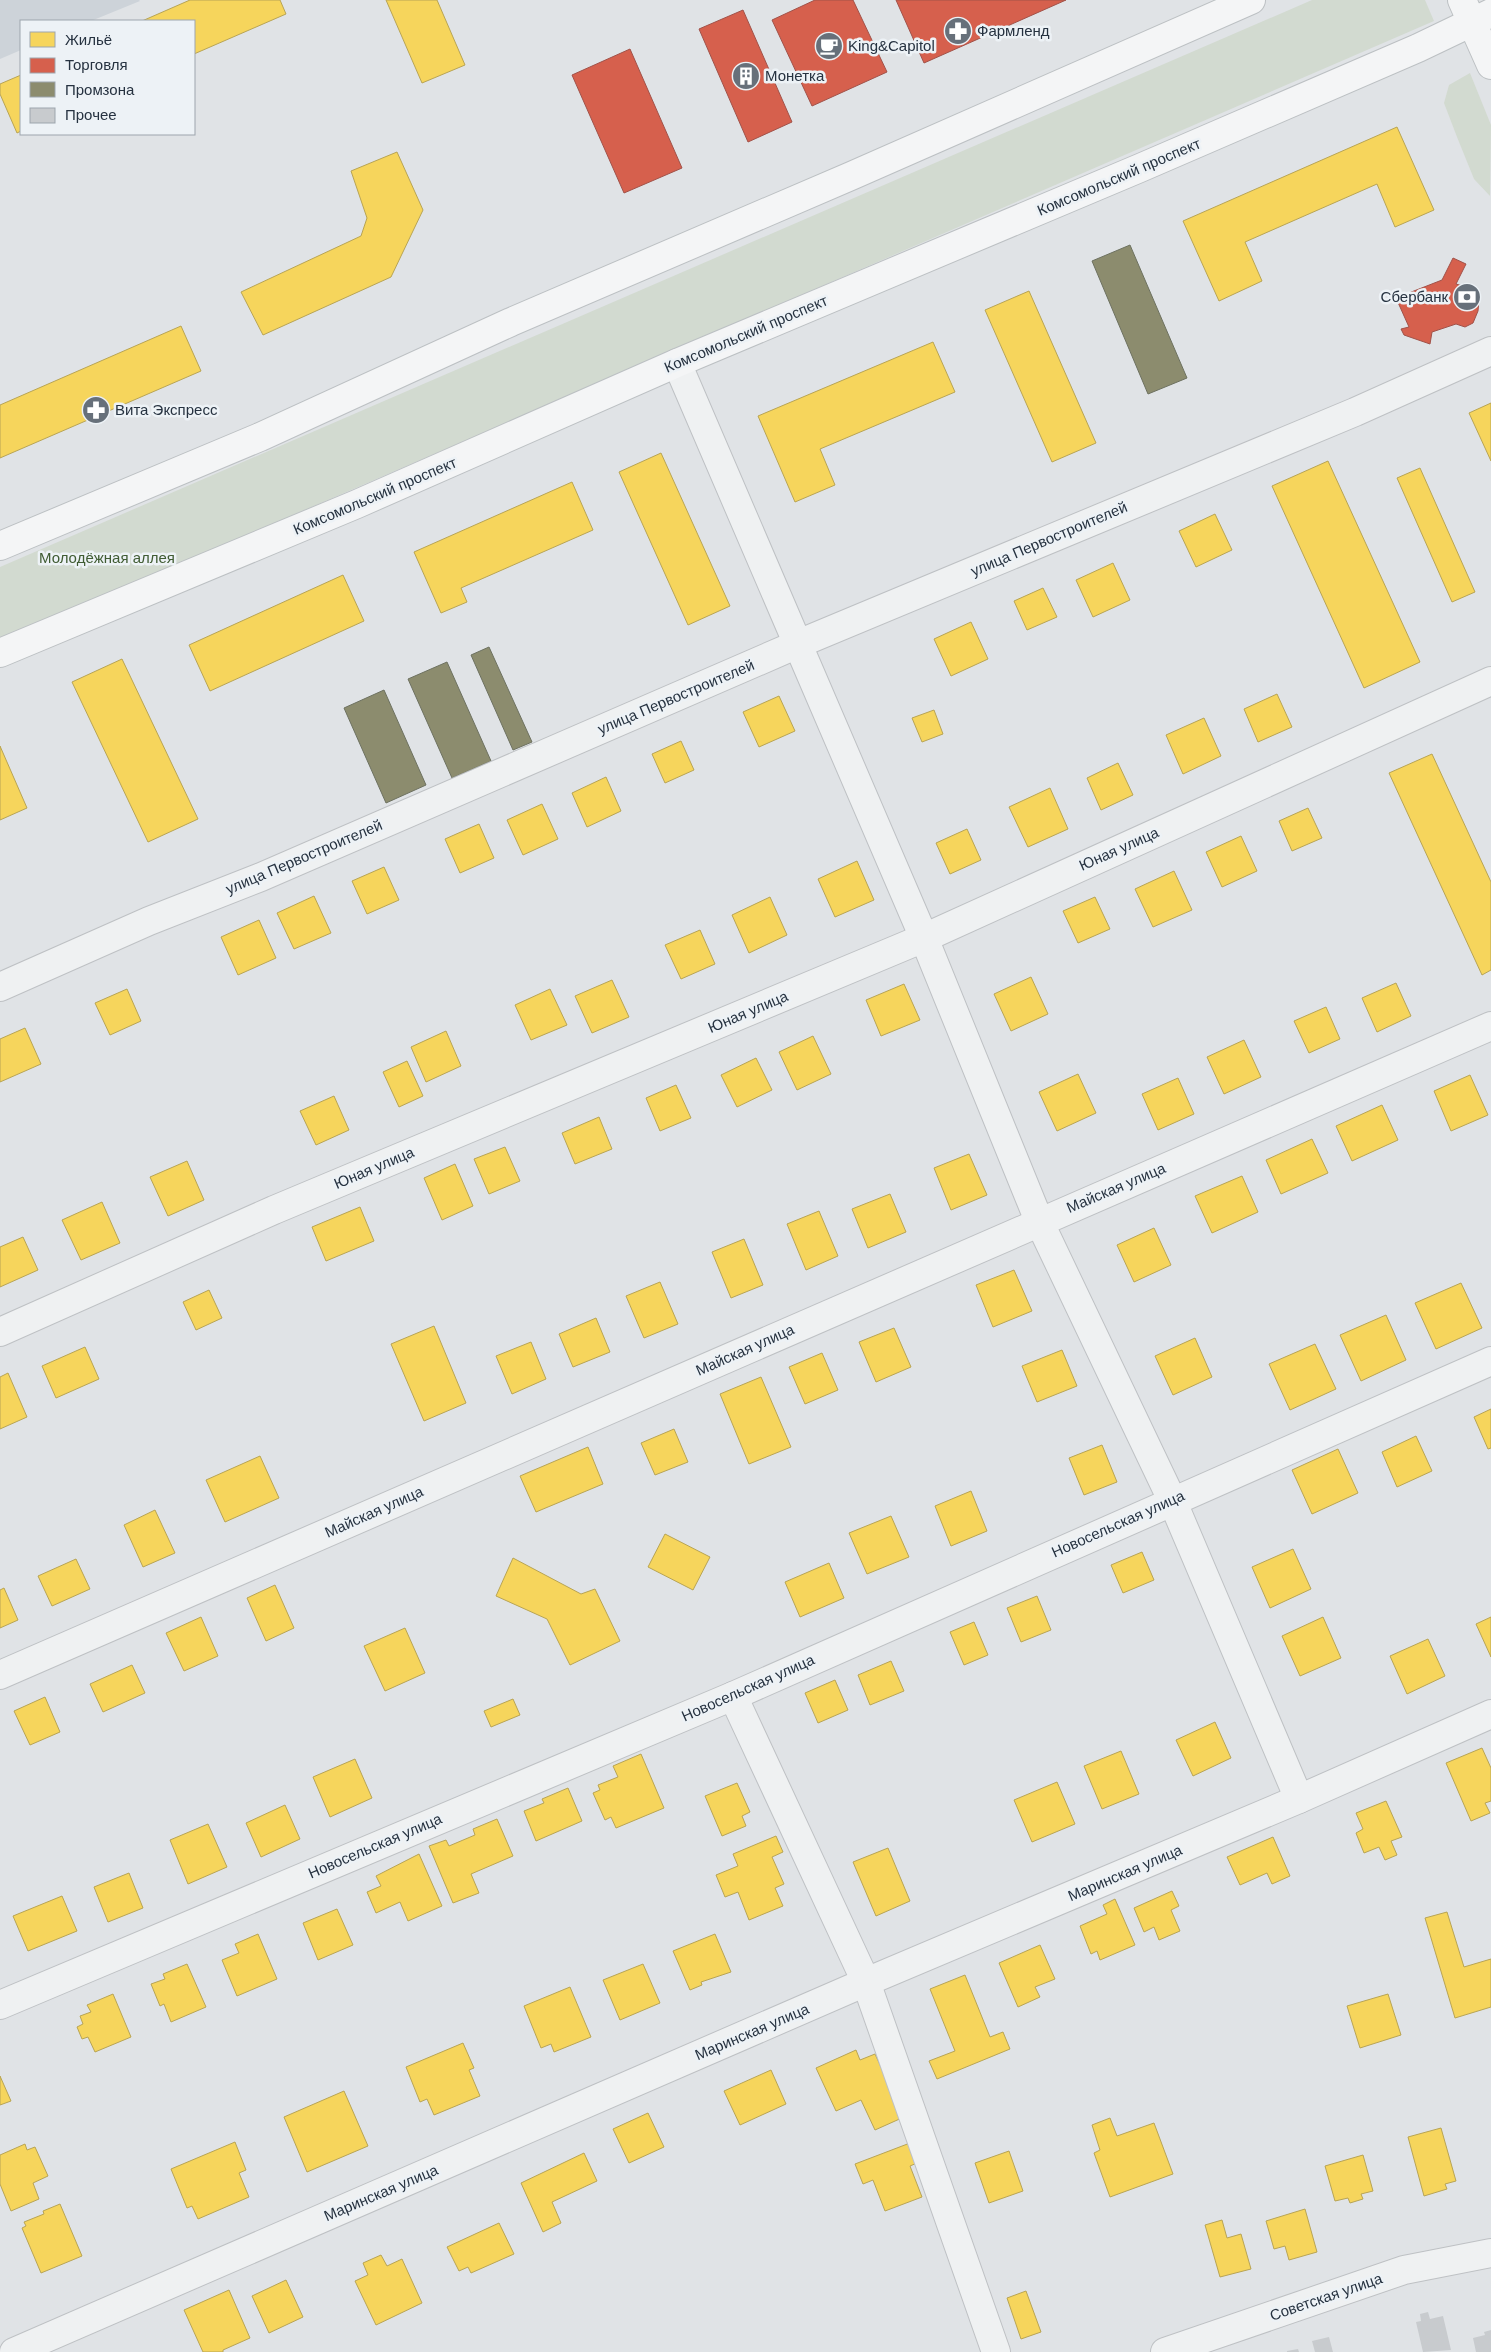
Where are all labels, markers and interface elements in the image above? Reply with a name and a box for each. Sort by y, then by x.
pharmacy icon: Фармленд [943,16,973,46]
legend [20,20,195,135]
place label: Фармленд [977,22,1050,39]
text: Жильё [65,31,112,48]
cafe icon: King&Capitol [814,31,844,61]
place label: King&Capitol [848,37,935,54]
text: Торговля [65,56,128,73]
building icon: Монетка [731,61,761,91]
place label: Монетка [765,67,825,84]
text: Промзона [65,81,135,98]
text: Прочее [65,106,117,123]
street label: Комсомольский проспект [1035,134,1203,219]
bank icon: Сбербанк [1452,282,1482,312]
place label: Сбербанк [1381,288,1448,305]
street label: Комсомольский проспект [662,291,830,376]
pharmacy icon: Вита Экспресс [81,395,111,425]
place label: Вита Экспресс [115,401,218,418]
street label: Комсомольский проспект [291,453,459,538]
street label: улица Первостроителей [968,498,1130,579]
park label: Молодёжная аллея [39,549,175,566]
street label: улица Первостроителей [595,656,757,737]
street label: улица Первостроителей [223,816,385,897]
street label: Юная улица [1076,823,1162,874]
street label: Юная улица [705,987,791,1036]
street label: Юная улица [331,1143,417,1192]
street label: Майская улица [1064,1159,1168,1216]
street label: Майская улица [693,1320,797,1379]
street label: Майская улица [322,1482,426,1541]
street label: Новосельская улица [1049,1486,1187,1560]
street label: Новосельская улица [679,1650,817,1724]
street label: Новосельская улица [305,1809,445,1881]
street label: Маринская улица [1065,1841,1185,1904]
street label: Маринская улица [692,2000,812,2063]
street label: Маринская улица [321,2161,441,2224]
street label: Советская улица [1267,2269,1385,2324]

